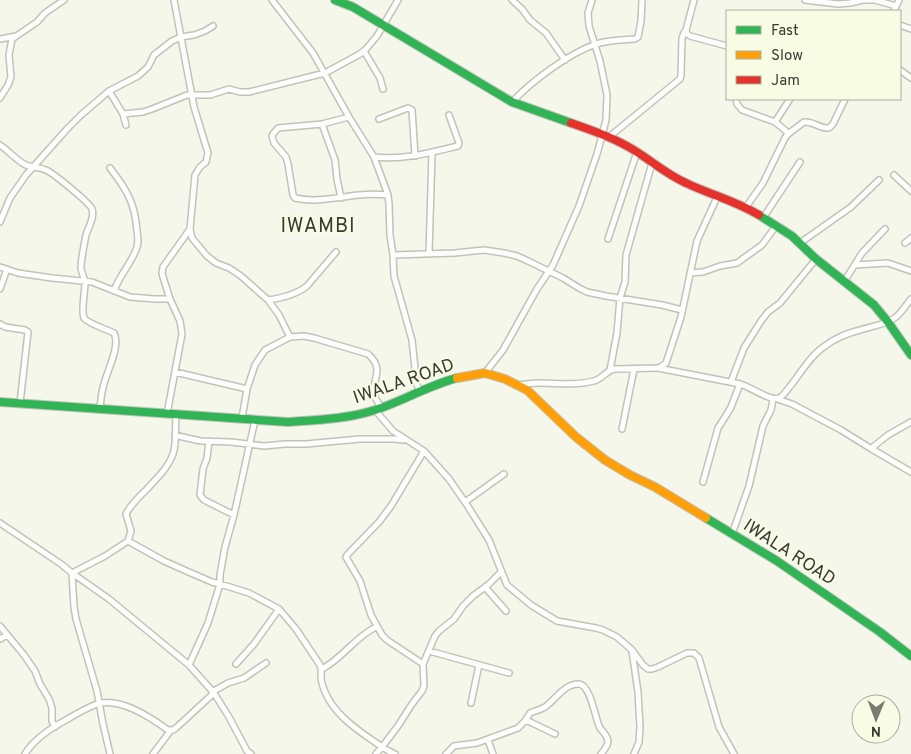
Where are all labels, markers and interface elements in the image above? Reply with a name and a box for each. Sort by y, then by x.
legend [726,10,901,100]
text: Fast [771,22,799,41]
text: Slow [771,47,803,66]
text: Jam [771,72,800,91]
district label: IWAMBI [280,214,356,240]
street label: IWALA ROAD [350,354,458,410]
street label: IWALA ROAD [738,515,840,591]
north arrow [851,694,901,744]
text: N [871,722,881,739]

